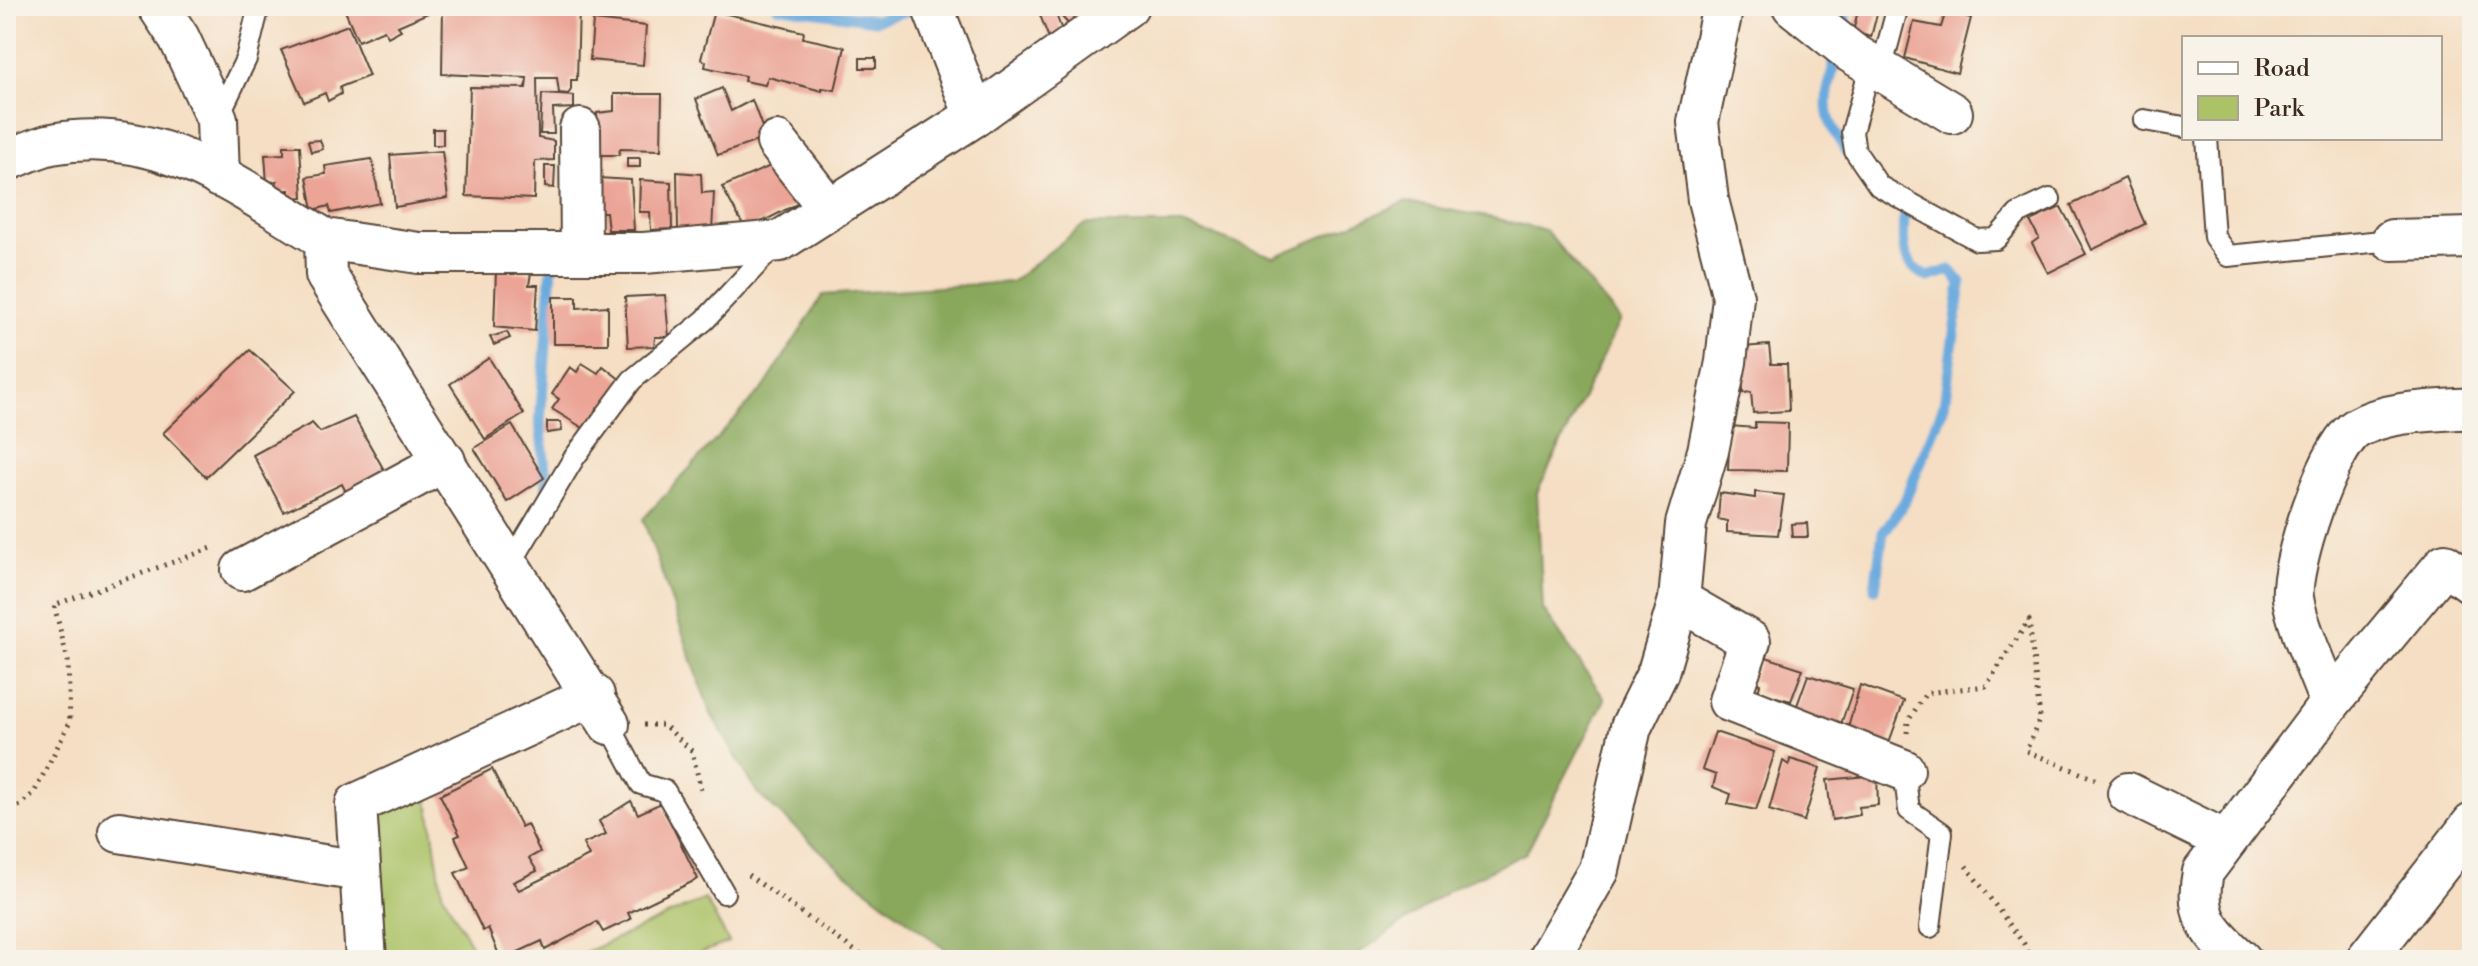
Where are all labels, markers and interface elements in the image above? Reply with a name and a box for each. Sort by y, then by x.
legend [2182,36,2442,140]
text: Road [2254,54,2310,84]
text: Park [2254,94,2305,124]

